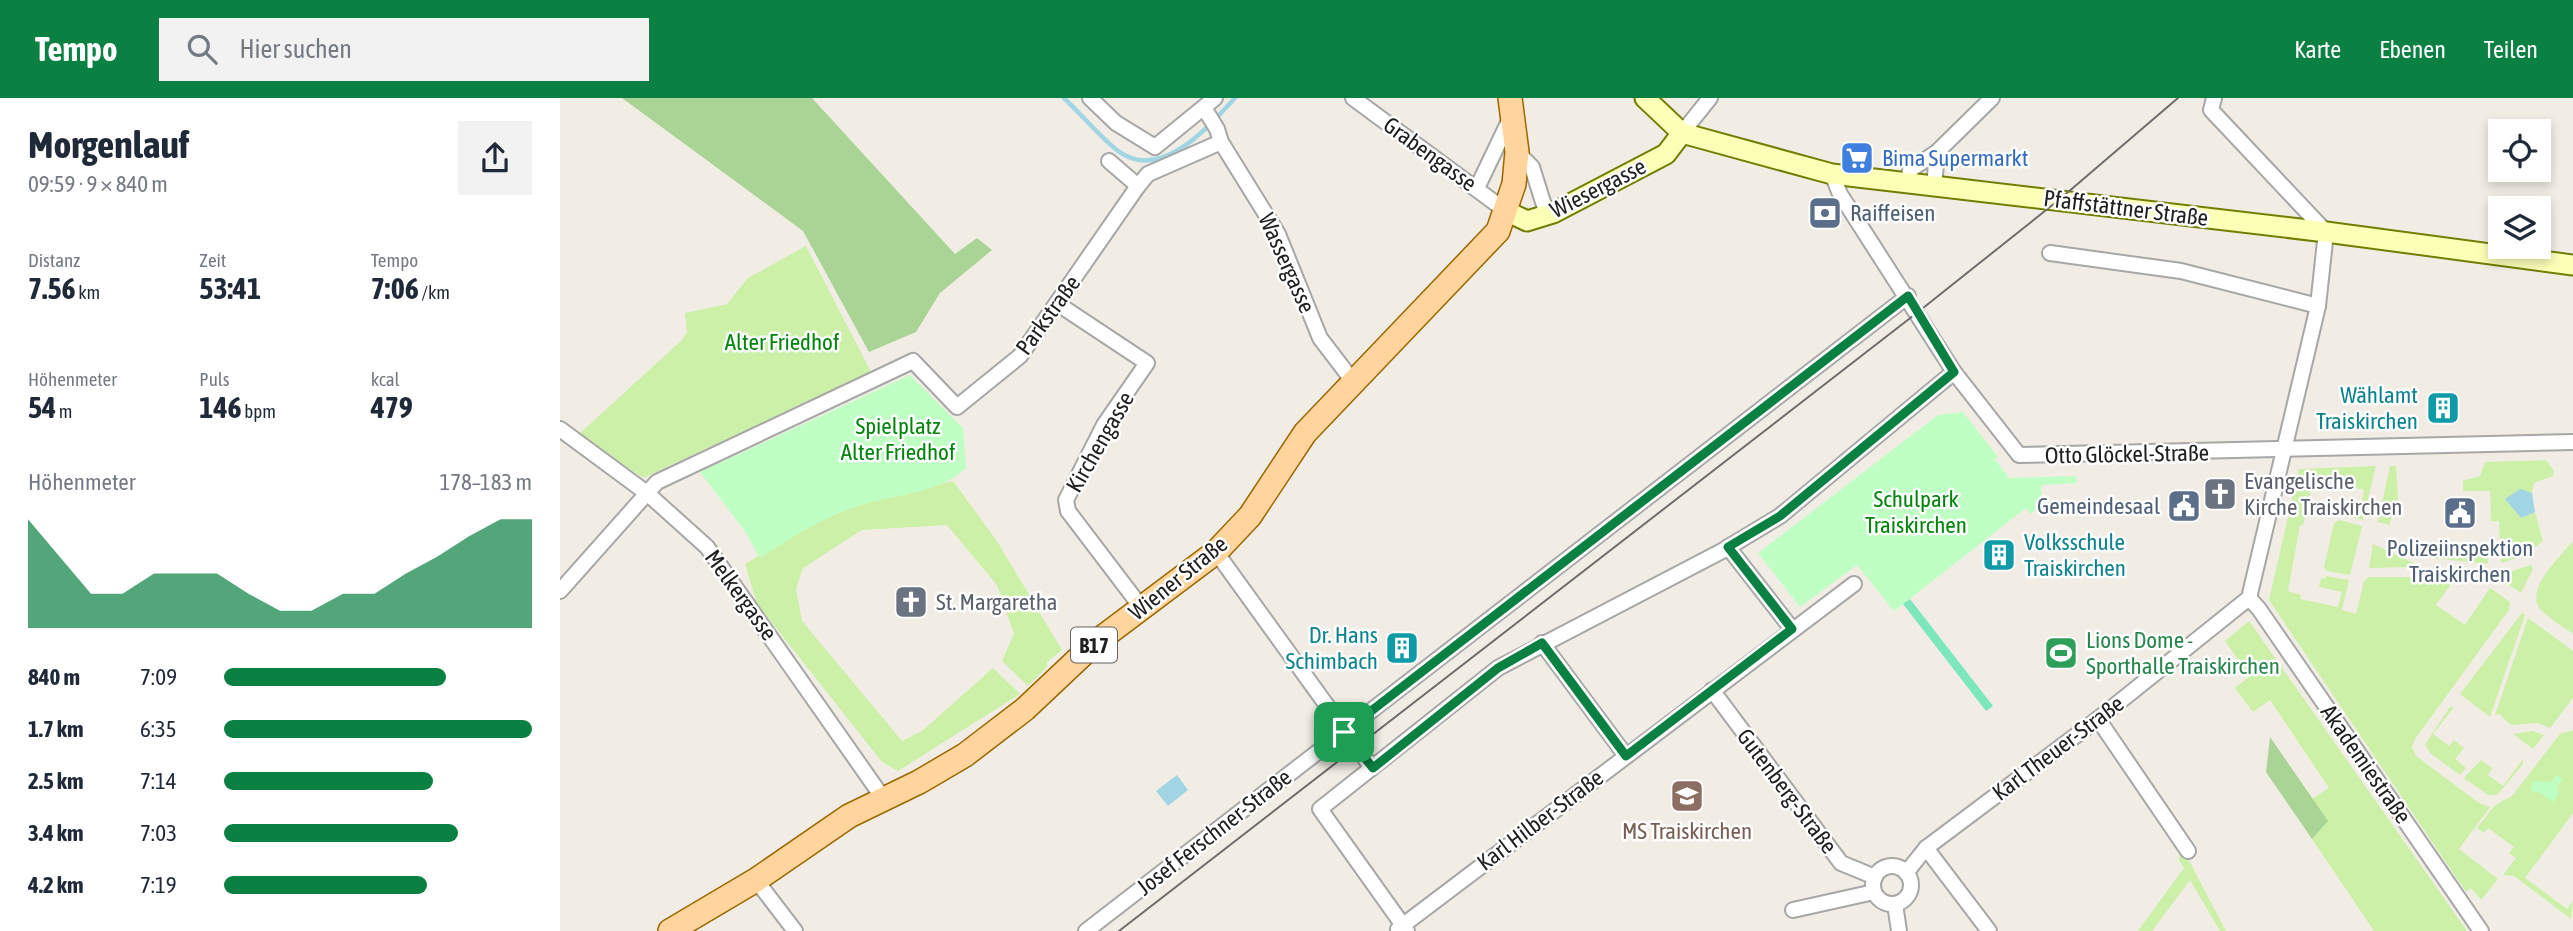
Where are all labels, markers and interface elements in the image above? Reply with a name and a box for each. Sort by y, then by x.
search box [159,18,649,81]
text: Tempo [35,30,117,68]
icon: search [183,30,221,68]
text: Hier suchen [239,34,352,64]
text: Karte [2294,36,2341,63]
text: Ebenen [2379,36,2446,63]
text: Teilen [2484,36,2538,63]
street label: Grabengasse [1378,112,1482,196]
map controls [2488,119,2551,259]
button: locate [2488,119,2551,182]
button: share [458,121,532,195]
text: Morgenlauf [28,123,189,166]
supermarket icon: Bima Supermarkt [1838,139,1876,177]
place label: Bima Supermarkt [1882,145,2028,171]
street label: Wiesergasse [1546,153,1650,223]
text: 09:59 · 9 × 840 m [28,171,168,197]
street label: Pfaffstättner Straße [2042,185,2210,231]
bank icon: Raiffeisen [1806,194,1844,232]
button: layers [2488,196,2551,259]
place label: Raiffeisen [1850,200,1935,226]
street label: Wassergasse [1254,209,1320,317]
text: Distanz [28,249,80,271]
text: Zeit [199,249,226,271]
text: Tempo [371,249,418,271]
street label: Parkstraße [1011,270,1085,360]
text: 7.56 [28,271,76,305]
text: 53:41 [199,271,261,305]
text: 7:06 [371,271,419,305]
text: km [76,281,100,303]
text: /km [419,281,450,303]
park label: Alter Friedhof [725,329,839,355]
text: Höhenmeter [28,368,117,390]
text: Puls [199,368,230,390]
text: kcal [371,368,400,390]
place label: Wählamt Traiskirchen [2316,382,2418,434]
street label: Kirchengasse [1061,387,1139,497]
building icon: Wählamt Traiskirchen [2424,389,2462,427]
text: 54 [28,390,56,424]
text: 146 [199,390,242,424]
text: 479 [371,390,413,424]
text: m [56,400,73,422]
text: bpm [242,400,276,422]
park label: Spielplatz Alter Friedhof [841,413,955,465]
street label: Otto Glöckel-Straße [2045,440,2209,468]
place label: Evangelische Kirche Traiskirchen [2244,468,2403,520]
text: Höhenmeter [28,469,136,495]
text: 178–183 m [439,469,532,495]
church icon: Evangelische Kirche Traiskirchen [2201,475,2239,513]
park label: Schulpark Traiskirchen [1865,486,1967,538]
public building icon: Gemeindesaal [2165,487,2203,525]
place label: Gemeindesaal [2037,493,2160,519]
public building icon: Polizeiinspektion Traiskirchen [2441,494,2479,532]
place label: Volksschule Traiskirchen [2024,529,2126,581]
street label: Wiener Straße [1124,531,1232,625]
place label: Polizeiinspektion Traiskirchen [2387,535,2533,587]
building icon: Volksschule Traiskirchen [1980,536,2018,574]
street label: Melkergasse [700,545,782,645]
church icon: St. Margaretha [892,583,930,621]
place label: St. Margaretha [936,589,1058,615]
place label: Dr. Hans Schimbach [1286,622,1378,674]
place label: Lions Dome - Sporthalle Traiskirchen [2086,627,2280,679]
road number: B17 [1071,628,1117,662]
building icon: Dr. Hans Schimbach [1383,629,1421,667]
sports icon: Lions Dome - Sporthalle Traiskirchen [2042,634,2080,672]
text: 840 m [28,664,80,690]
text: 7:09 [140,664,177,690]
street label: Karl Theuer-Straße [1987,690,2129,806]
street label: Akademiestraße [2316,700,2416,828]
pin [1314,702,1374,762]
icon: arrive [1325,713,1363,751]
text: 1.7 km [28,716,84,742]
text: 6:35 [140,716,177,742]
street label: Gutenberg-Straße [1732,724,1842,858]
street label: Josef Ferschner-Straße [1132,764,1296,900]
street label: Karl Hilber-Straße [1472,764,1608,876]
text: 2.5 km [28,768,84,794]
text: 7:14 [140,768,177,794]
school or university icon: MS Traiskirchen [1668,777,1706,815]
place label: MS Traiskirchen [1622,818,1752,844]
text: 3.4 km [28,820,84,846]
text: 7:03 [140,820,177,846]
text: 4.2 km [28,872,84,898]
text: 7:19 [140,872,177,898]

